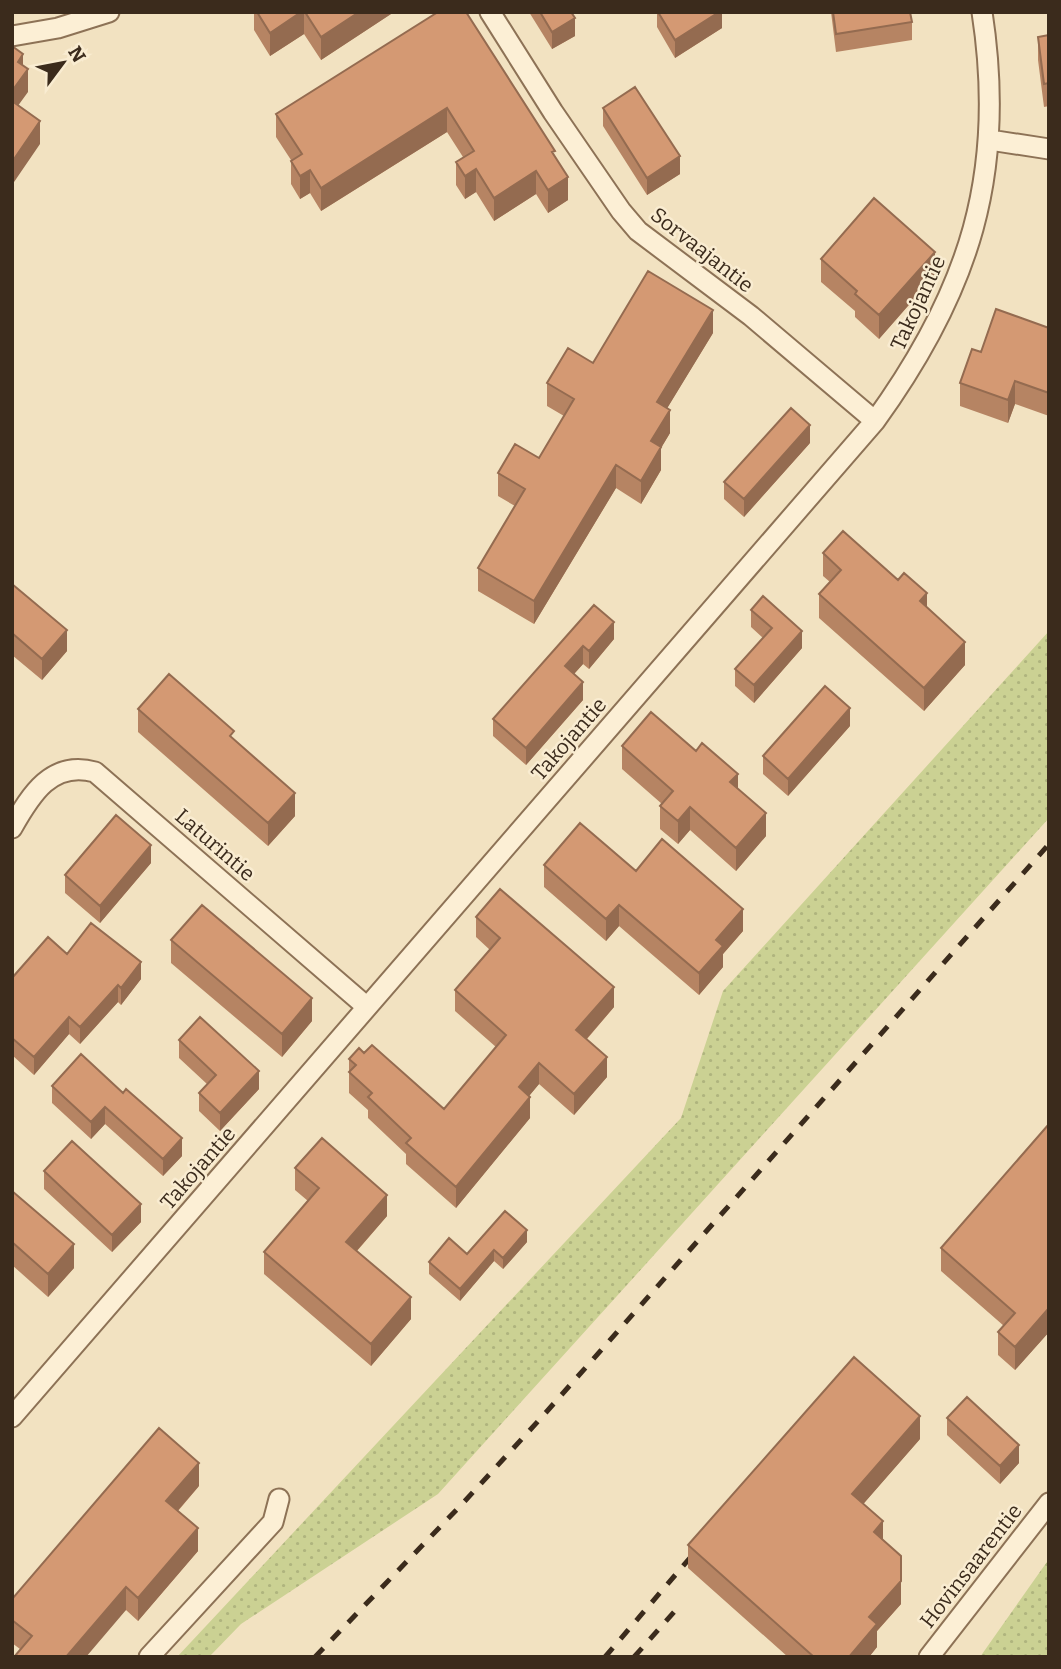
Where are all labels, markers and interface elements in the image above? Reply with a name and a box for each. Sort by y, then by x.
north arrow [28,28,98,98]
text: N [63,42,91,67]
street label: Sorvaajantie [645,202,759,298]
street label: Takojantie [885,251,951,355]
street label: Takojantie [526,692,612,786]
street label: Laturintie [170,803,260,887]
street label: Takojantie [155,1121,241,1215]
street label: Hovinsaarentie [914,1499,1028,1633]

